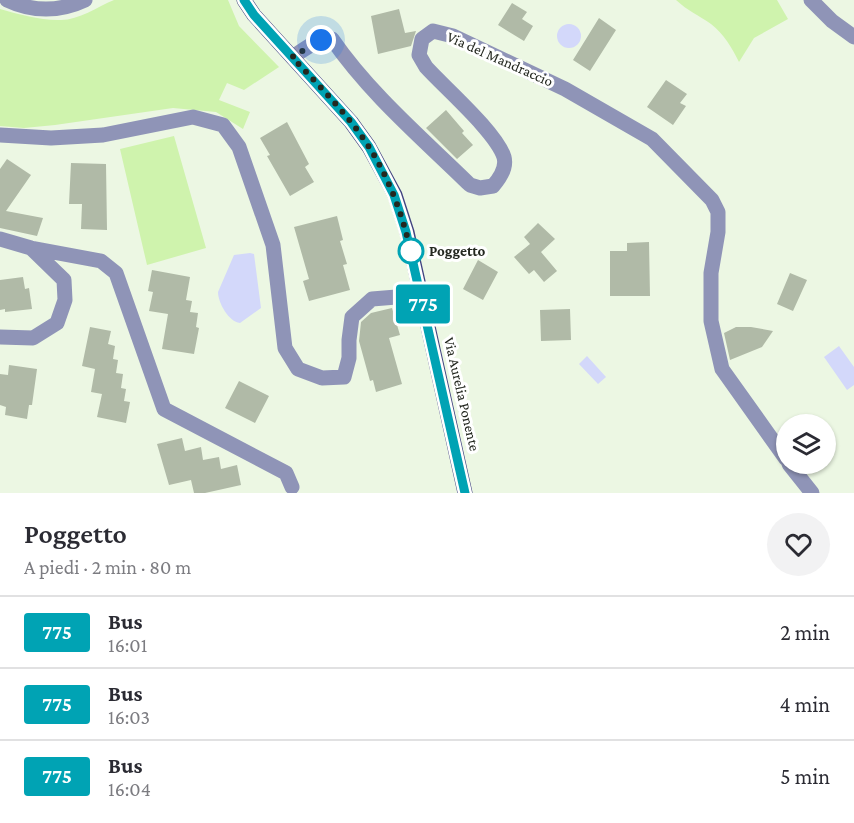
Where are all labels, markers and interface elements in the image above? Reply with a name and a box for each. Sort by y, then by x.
your location [306,25,336,55]
street label: Via del Mandraccio [445,28,555,90]
marker: Poggetto [398,238,424,264]
place label: Poggetto [429,243,486,259]
line badge: 775 [388,284,458,324]
text: 775 [408,292,438,316]
street label: Via Aurelia Ponente [441,335,483,453]
map controls [776,414,836,474]
button: layers [776,414,836,474]
button: heart [767,513,830,576]
text: Poggetto [24,518,127,549]
text: A piedi · 2 min · 80 m [24,556,191,578]
text: Bus [108,609,142,634]
text: 775 [42,620,72,644]
text: 2 min [780,620,830,645]
text: 16:01 [108,634,147,656]
text: Bus [108,681,142,706]
text: 775 [42,692,72,716]
text: 4 min [779,692,830,717]
text: 16:03 [108,706,150,728]
text: Bus [108,753,142,778]
text: 775 [42,764,72,788]
text: 5 min [780,764,830,789]
text: 16:04 [108,778,151,800]

